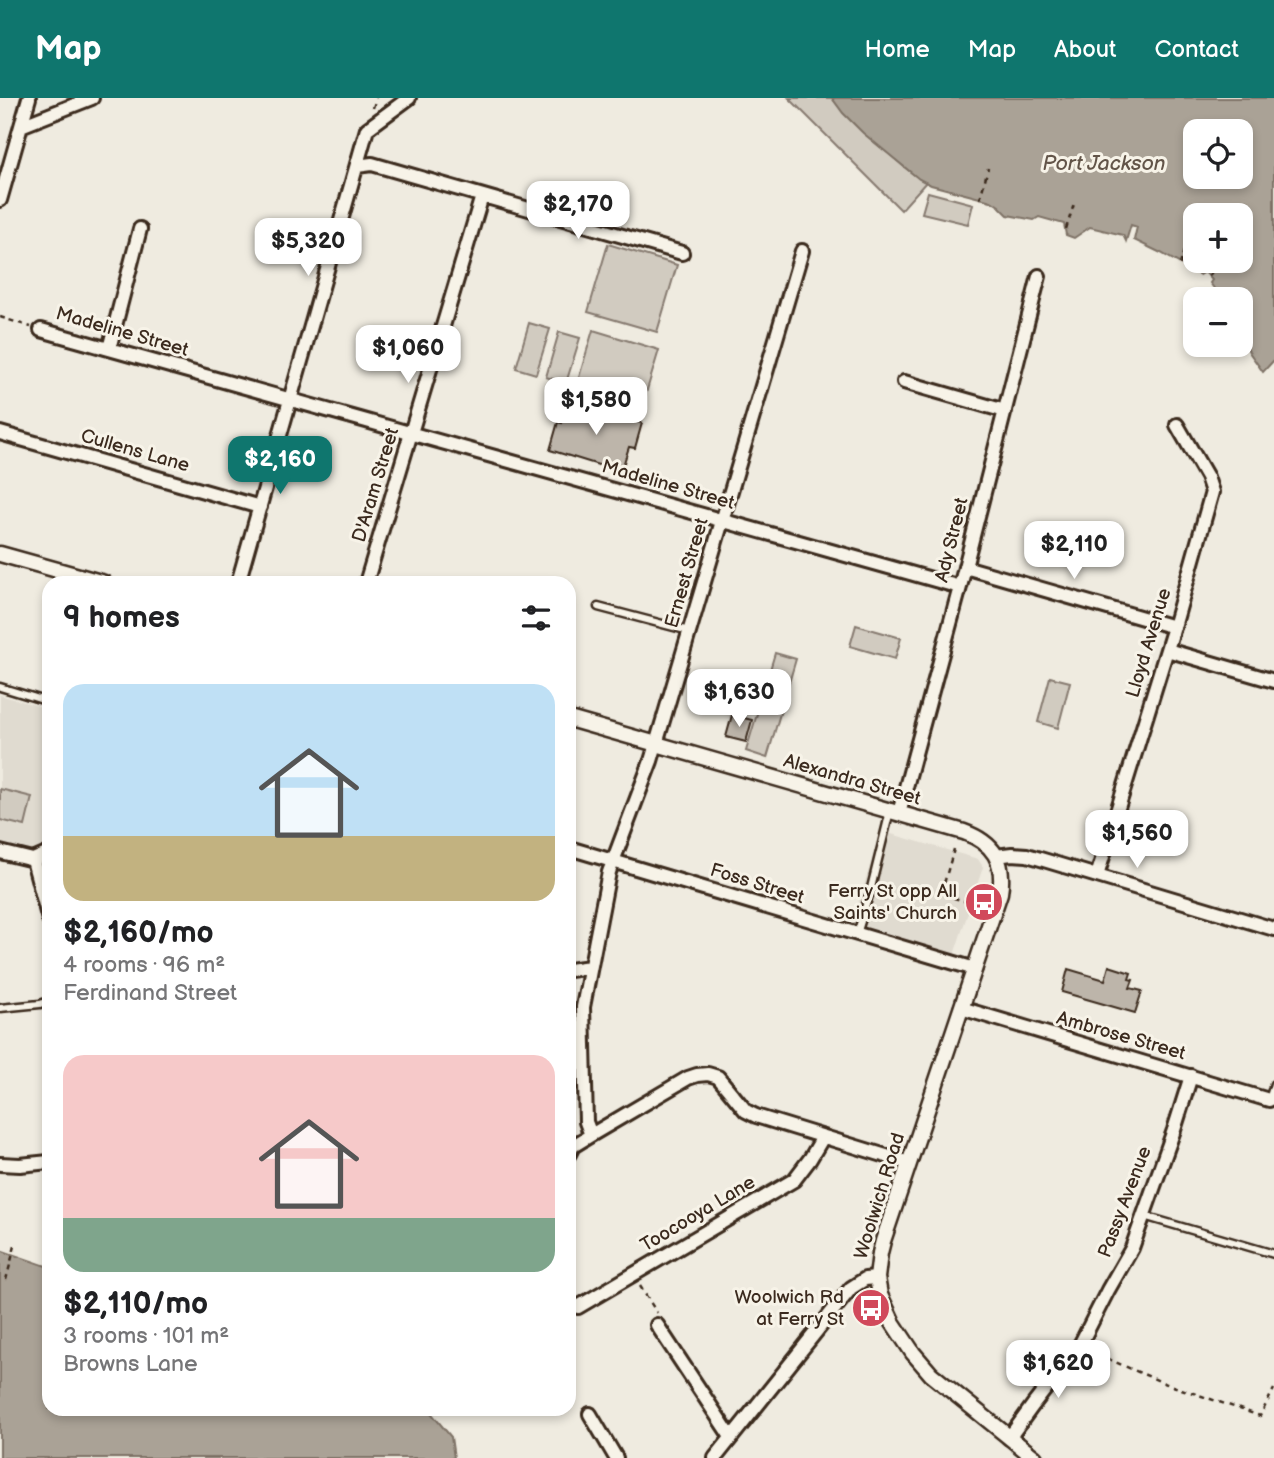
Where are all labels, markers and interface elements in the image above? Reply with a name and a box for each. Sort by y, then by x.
text: Map [35,29,101,69]
text: Home [865,35,930,64]
text: Map [968,35,1016,64]
text: About [1054,35,1116,64]
text: Contact [1154,35,1239,64]
map controls [1183,119,1253,357]
button: locate [1183,119,1253,189]
water label: Port Jackson [1042,151,1166,176]
pin: $2,170 [521,181,635,241]
text: $2,170 [543,190,613,218]
button: + [1183,203,1253,273]
pin: $5,320 [251,218,365,278]
text: $5,320 [271,227,345,255]
button: − [1183,287,1253,357]
street label: Madeline Street [53,302,191,362]
pin: $1,060 [351,326,465,385]
text: $1,060 [372,334,444,362]
pin: $1,580 [539,378,653,437]
text: $1,580 [560,386,632,414]
street label: Cullens Lane [78,425,192,477]
street label: D'Aram Street [348,425,404,545]
pin: $2,160 [223,436,337,496]
text: $2,160 [244,445,316,473]
street label: Madeline Street [599,455,737,515]
street label: Ady Street [930,495,974,585]
street label: Ernest Street [660,515,714,631]
pin: $2,110 [1017,522,1131,581]
text: $2,110 [1040,530,1108,558]
street label: Lloyd Avenue [1121,585,1177,701]
icon: filters [517,599,555,637]
text: 9 homes [63,600,180,636]
pin: $1,630 [682,670,796,729]
text: $1,630 [703,678,775,706]
icon: home [246,730,372,856]
street label: Alexandra Street [781,749,923,811]
pin: $1,560 [1080,810,1194,870]
text: $1,560 [1101,819,1173,847]
street label: Foss Street [707,859,807,909]
place label: Ferry St opp All Saints' Church [828,880,957,925]
bus stop icon: Ferry St opp All Saints' Church [963,881,1005,923]
text: $2,160/mo [63,915,214,951]
text: 4 rooms · 96 m² [63,951,225,979]
text: Ferdinand Street [63,979,237,1007]
street label: Ambrose Street [1054,1007,1188,1065]
icon: home [246,1101,372,1227]
street label: Woolwich Road [850,1130,910,1262]
street label: Passy Avenue [1093,1143,1157,1261]
street label: Toocooya Lane [637,1171,759,1257]
text: $2,110/mo [63,1286,208,1322]
place label: Woolwich Rd at Ferry St [735,1286,844,1331]
bus stop icon: Woolwich Rd at Ferry St [850,1287,892,1329]
text: 3 rooms · 101 m² [63,1322,229,1350]
pin: $1,620 [1001,1340,1115,1400]
text: $1,620 [1022,1349,1094,1377]
text: Browns Lane [63,1350,198,1378]

